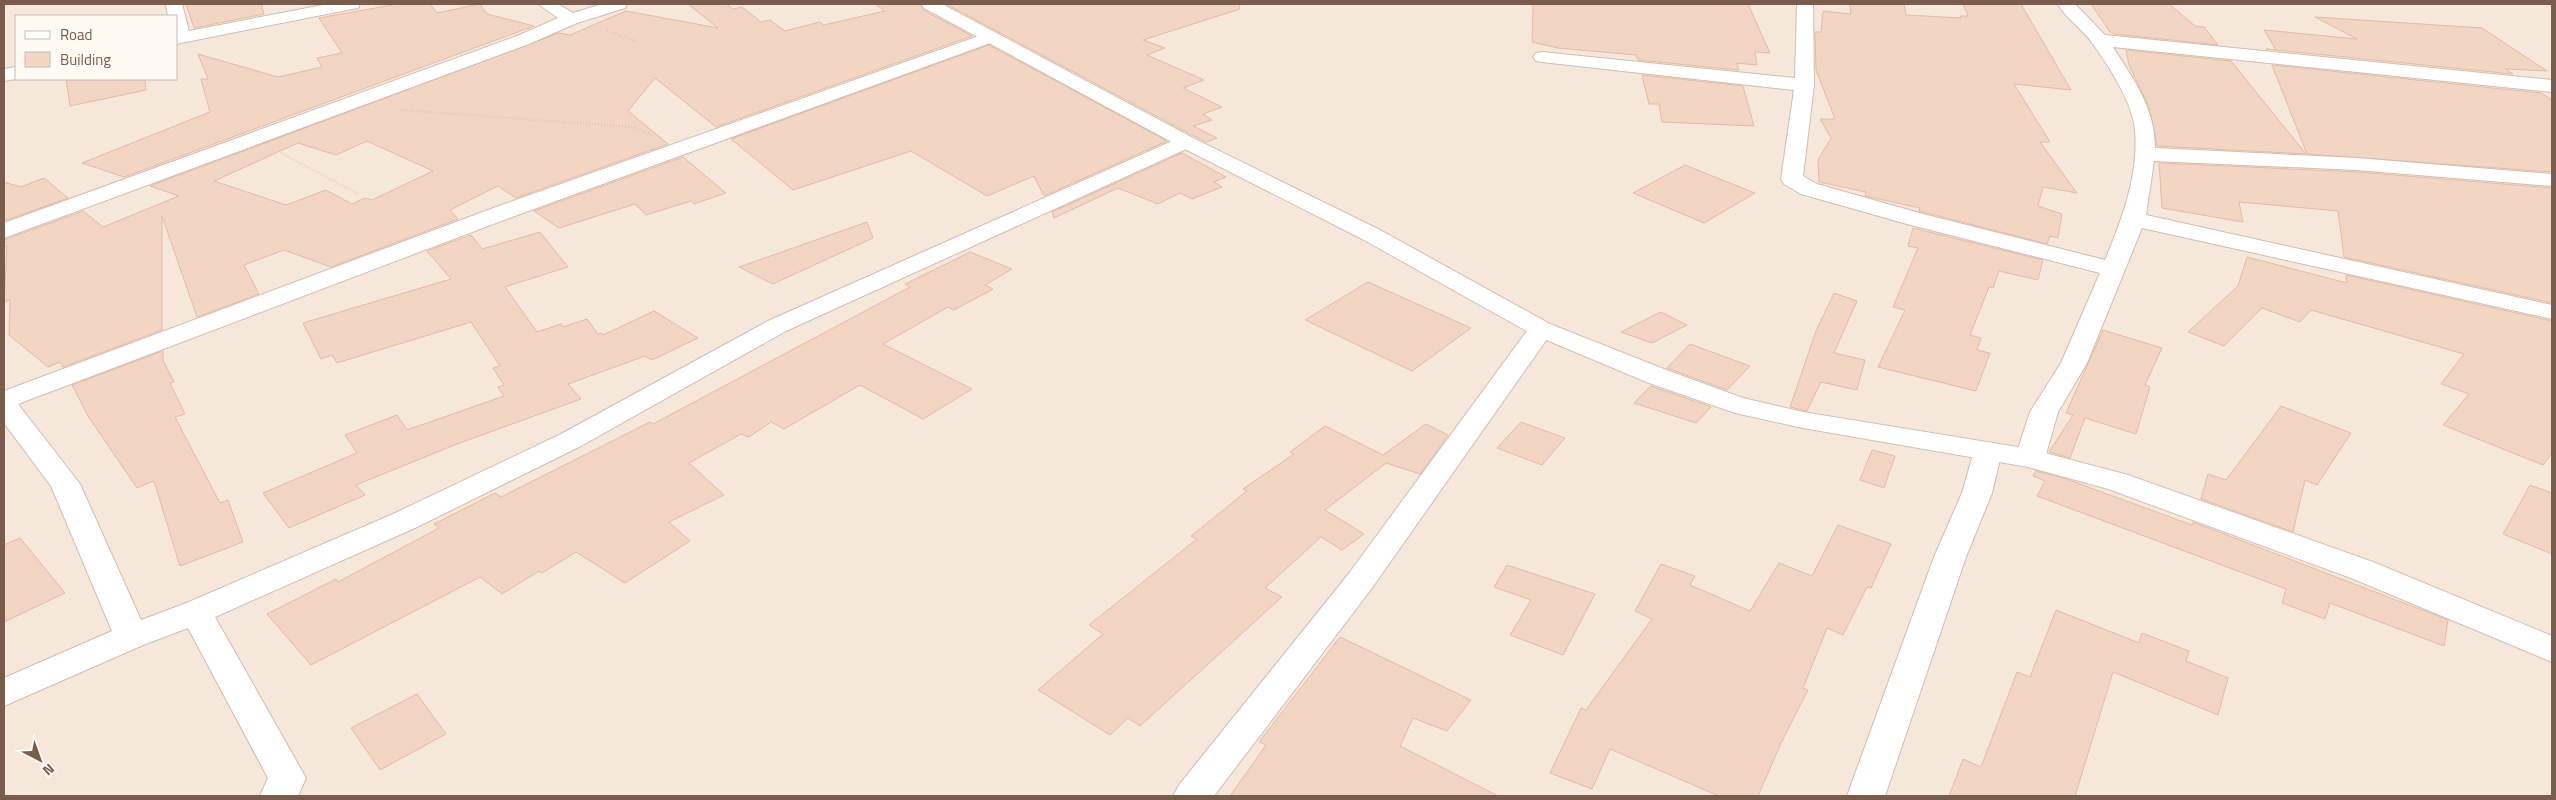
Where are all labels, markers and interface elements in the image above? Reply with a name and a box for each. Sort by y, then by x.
legend [15,15,178,80]
text: Road [60,23,92,46]
text: Building [60,48,111,71]
north arrow [15,735,65,785]
text: N [38,759,59,781]

